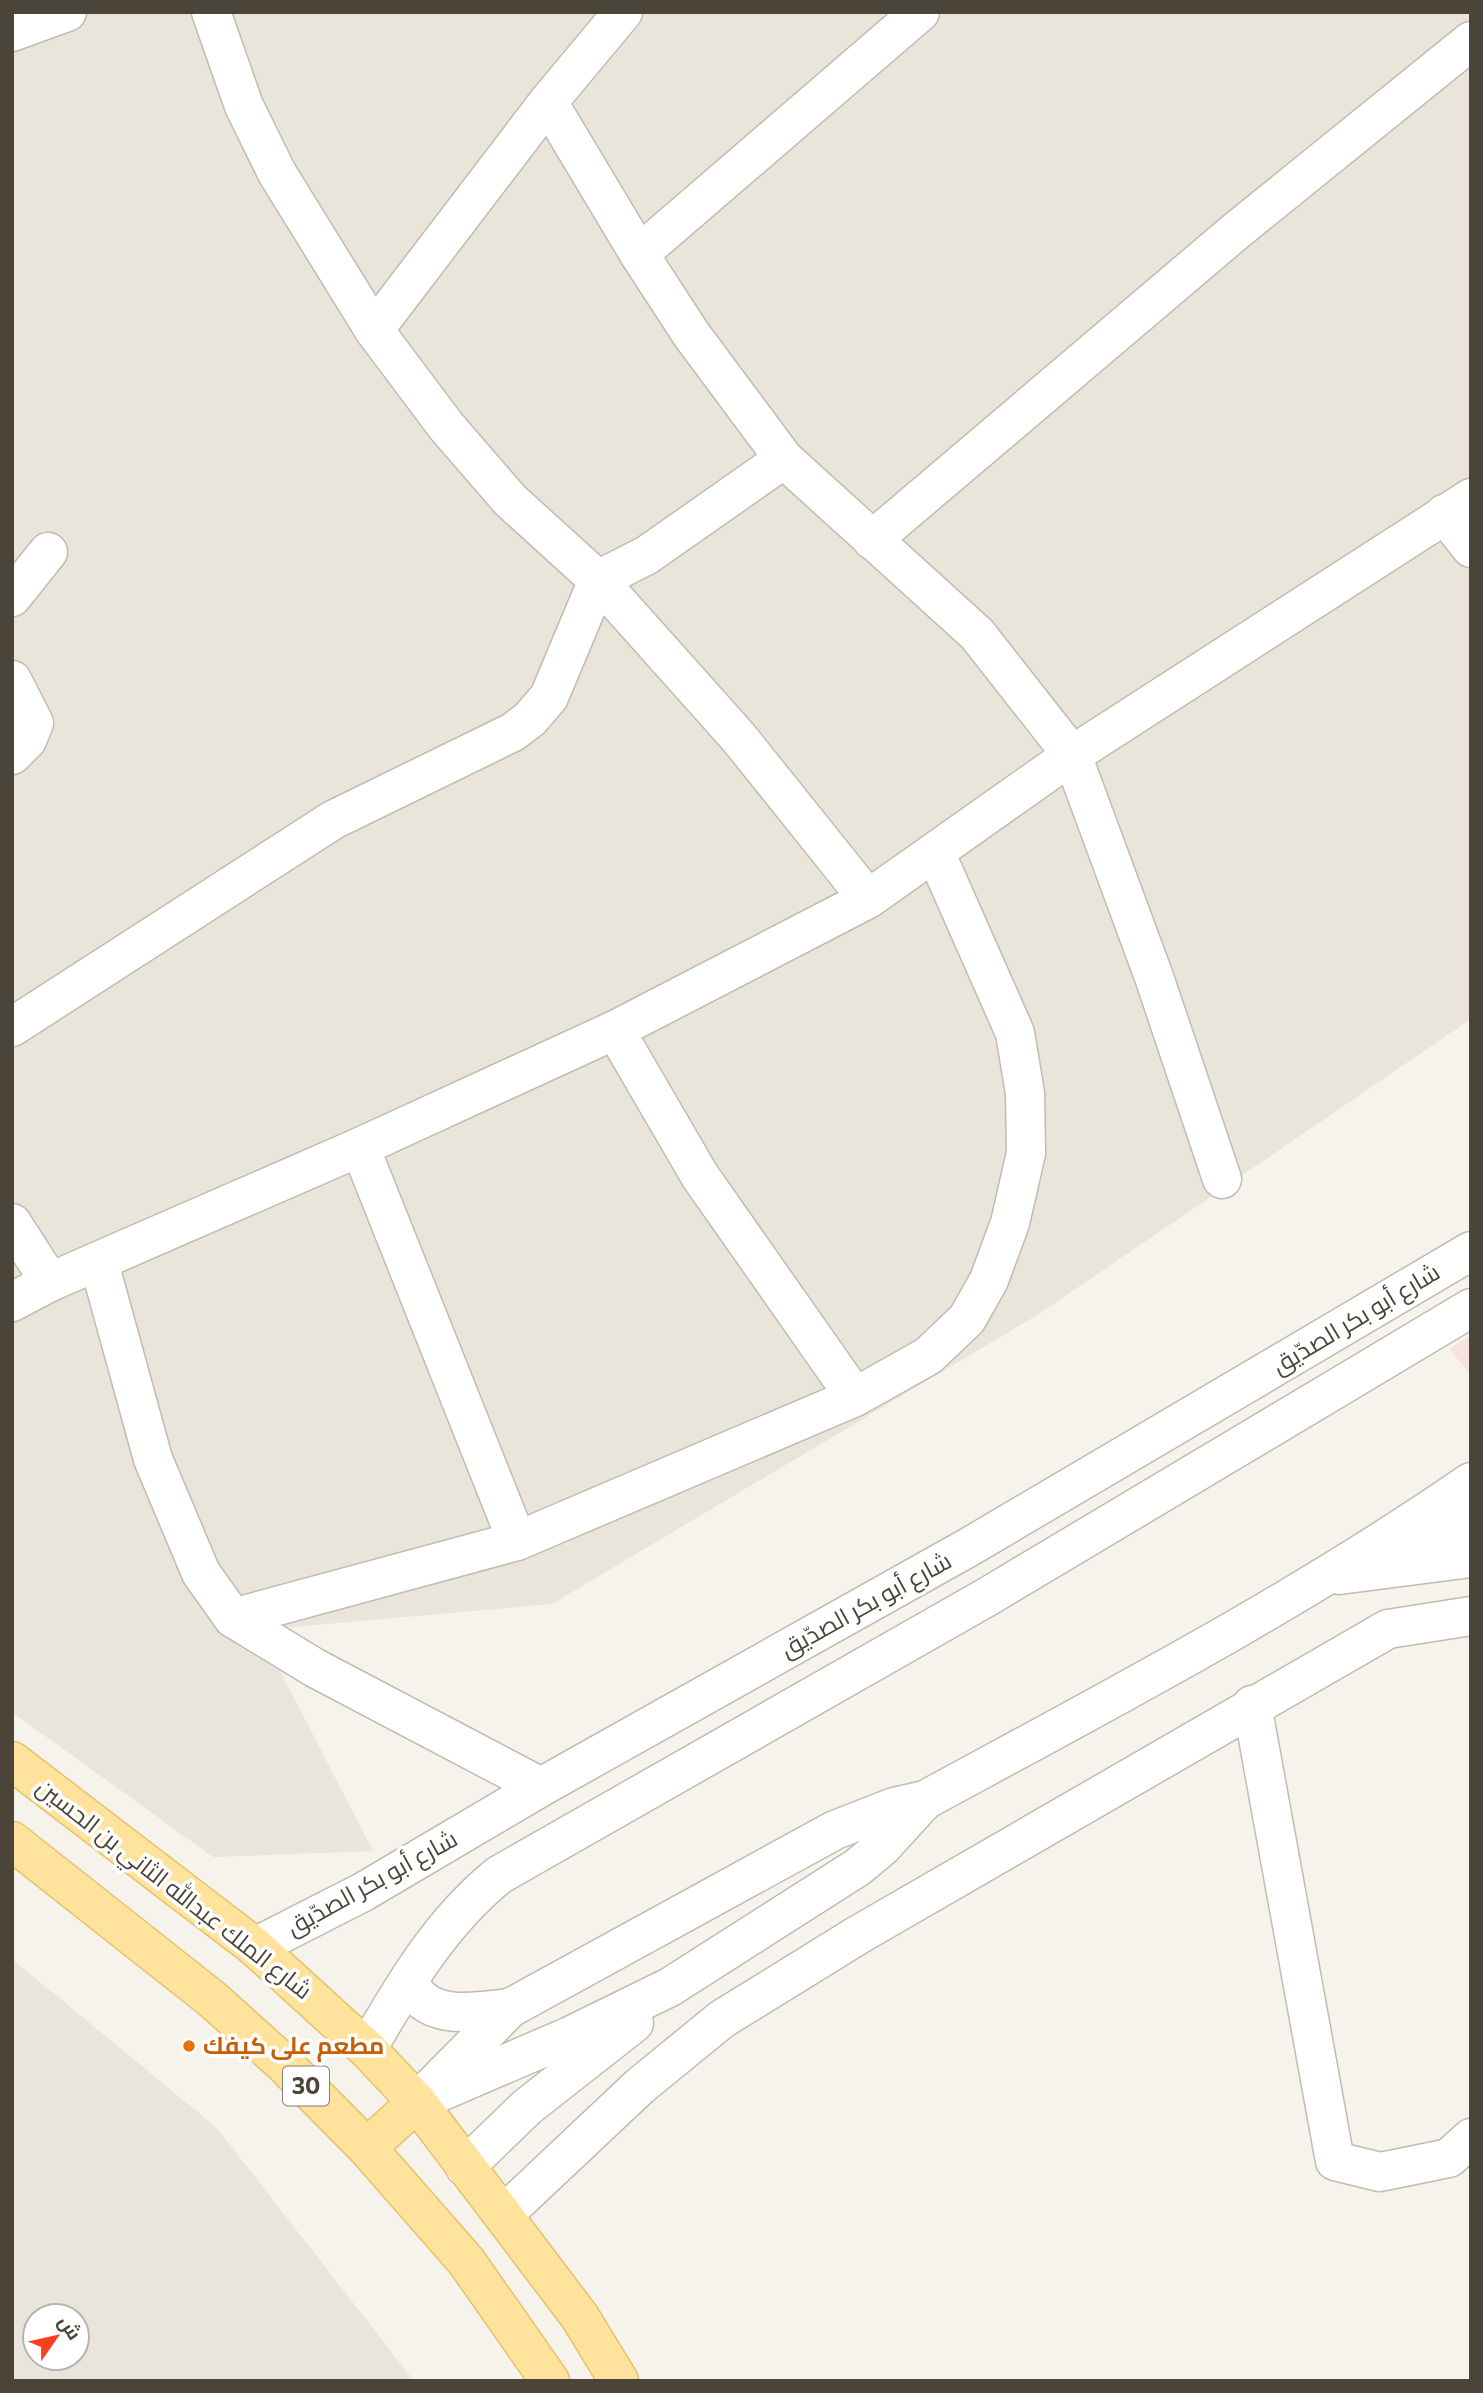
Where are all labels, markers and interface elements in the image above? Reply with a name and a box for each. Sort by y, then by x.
street label: شارع أبو بكر الصدّيق [1266,1256,1446,1382]
street label: شارع أبو بكر الصدّيق [775,1545,957,1665]
street label: شارع الملك عبدالله الثاني بن الحسين [28,1771,318,2009]
street label: شارع أبو بكر الصدّيق [281,1823,463,1943]
place label: مطعم على كيفك [203,2030,385,2062]
marker: مطعم على كيفك [181,2038,197,2054]
road number: 30 [283,2066,329,2106]
north arrow [21,2302,91,2372]
text: ش [53,2311,87,2344]

